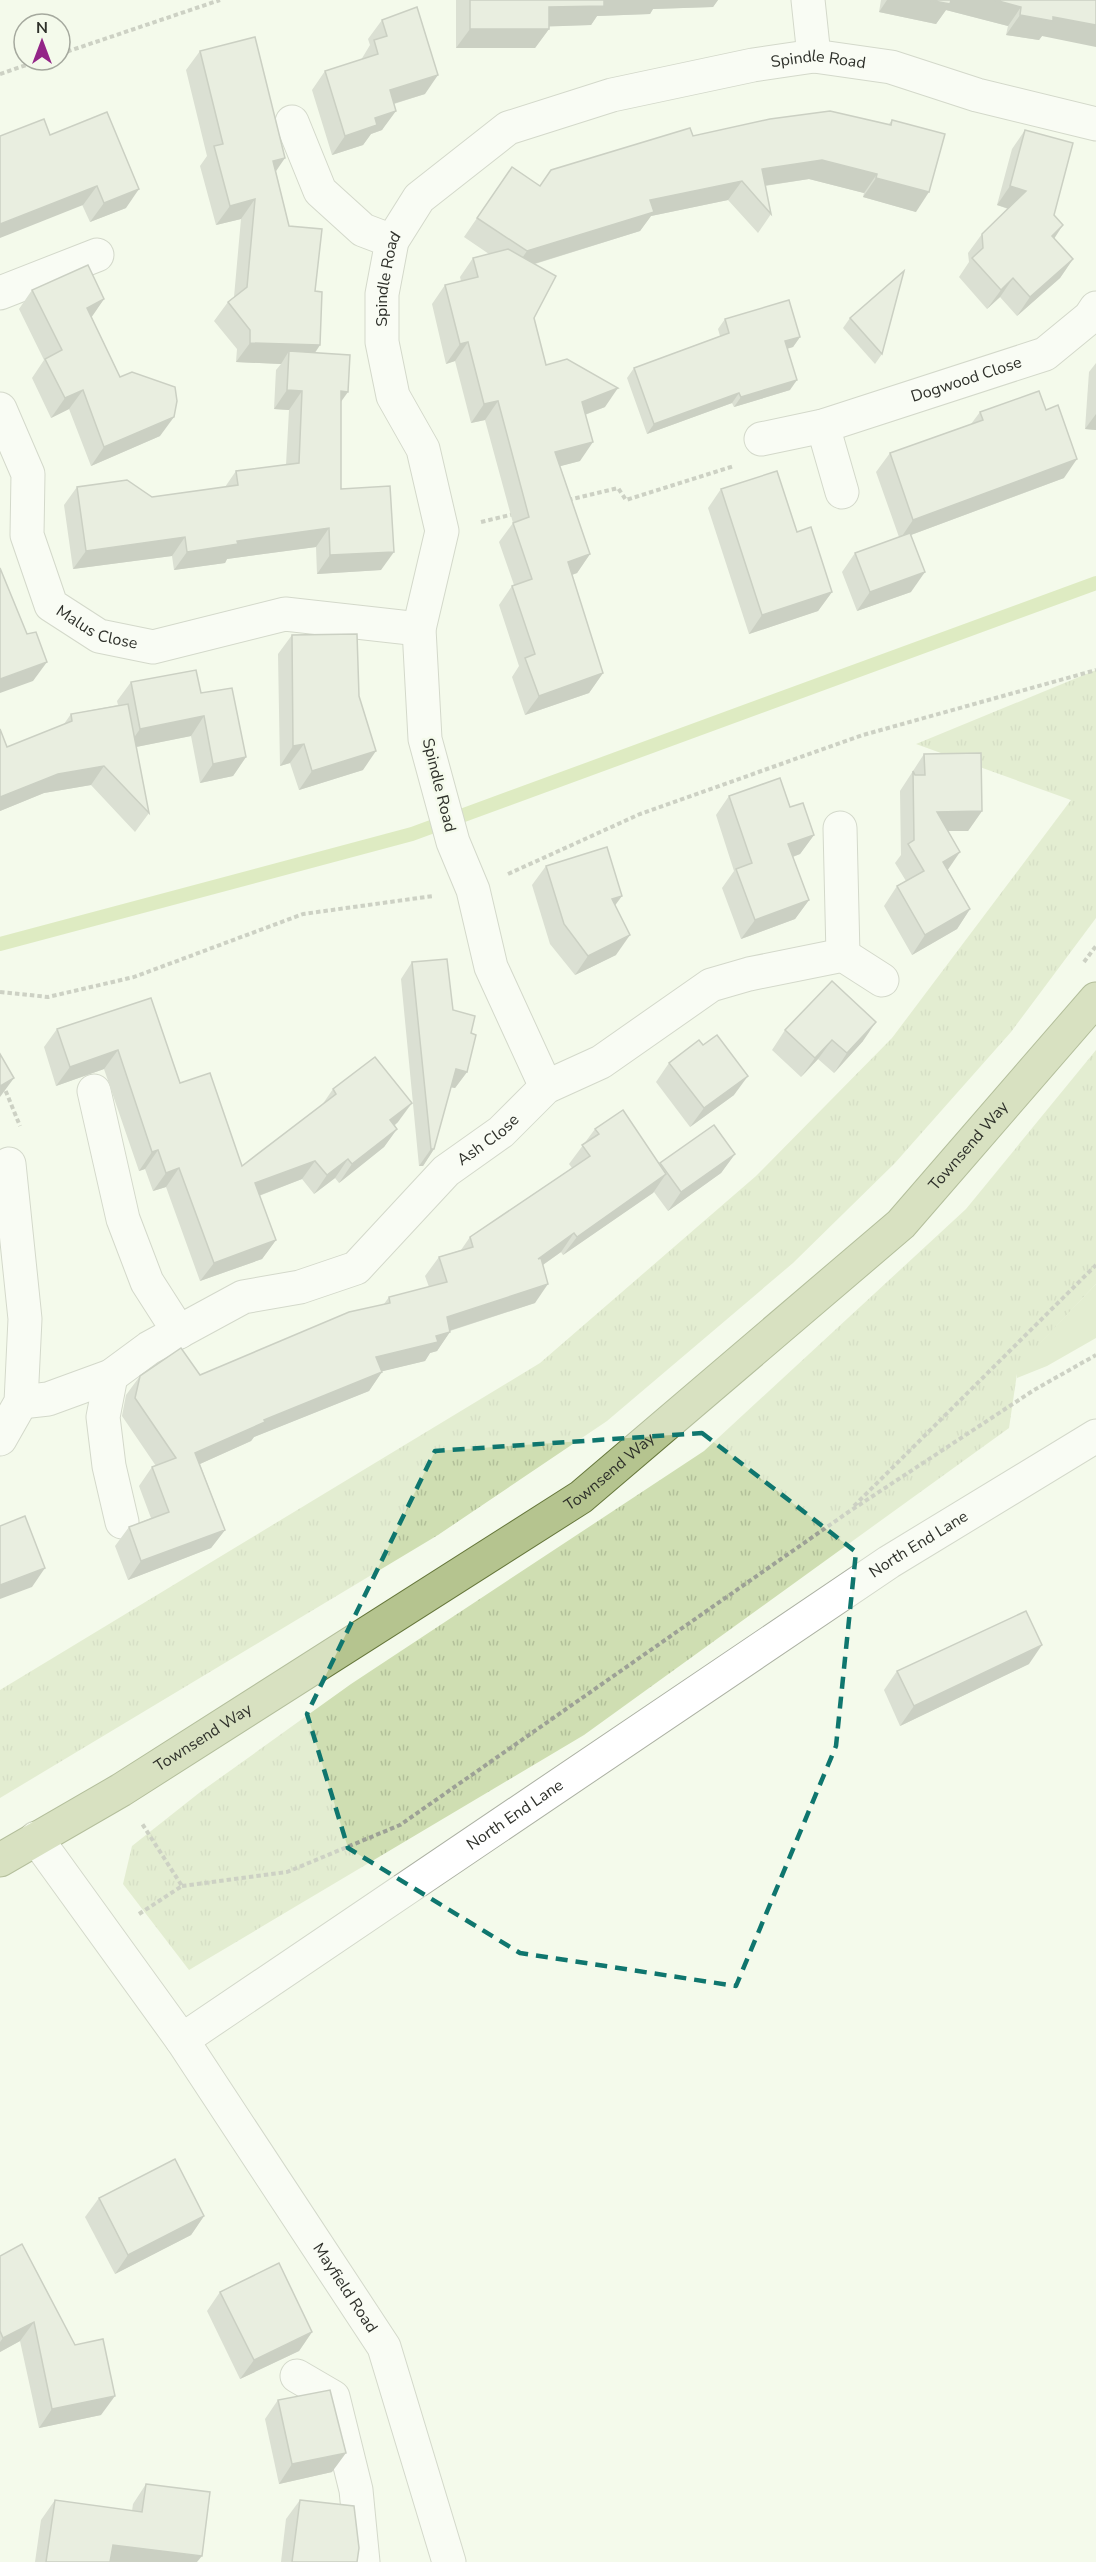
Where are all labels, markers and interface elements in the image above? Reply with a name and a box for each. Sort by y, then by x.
north arrow [12,12,72,72]
text: N [36,17,48,39]
street label: Spindle Road [769,45,867,74]
street label: Spindle Road [371,227,406,327]
street label: Dogwood Close [908,351,1025,408]
street label: Malus Close [52,600,140,655]
street label: Spindle Road [417,736,461,834]
street label: Townsend Way [924,1096,1014,1195]
street label: Ash Close [453,1109,524,1171]
street label: Townsend Way [560,1427,660,1516]
street label: North End Lane [865,1505,972,1583]
street label: Townsend Way [150,1698,257,1777]
street label: North End Lane [462,1774,568,1855]
street label: Mayfield Road [308,2239,383,2337]

